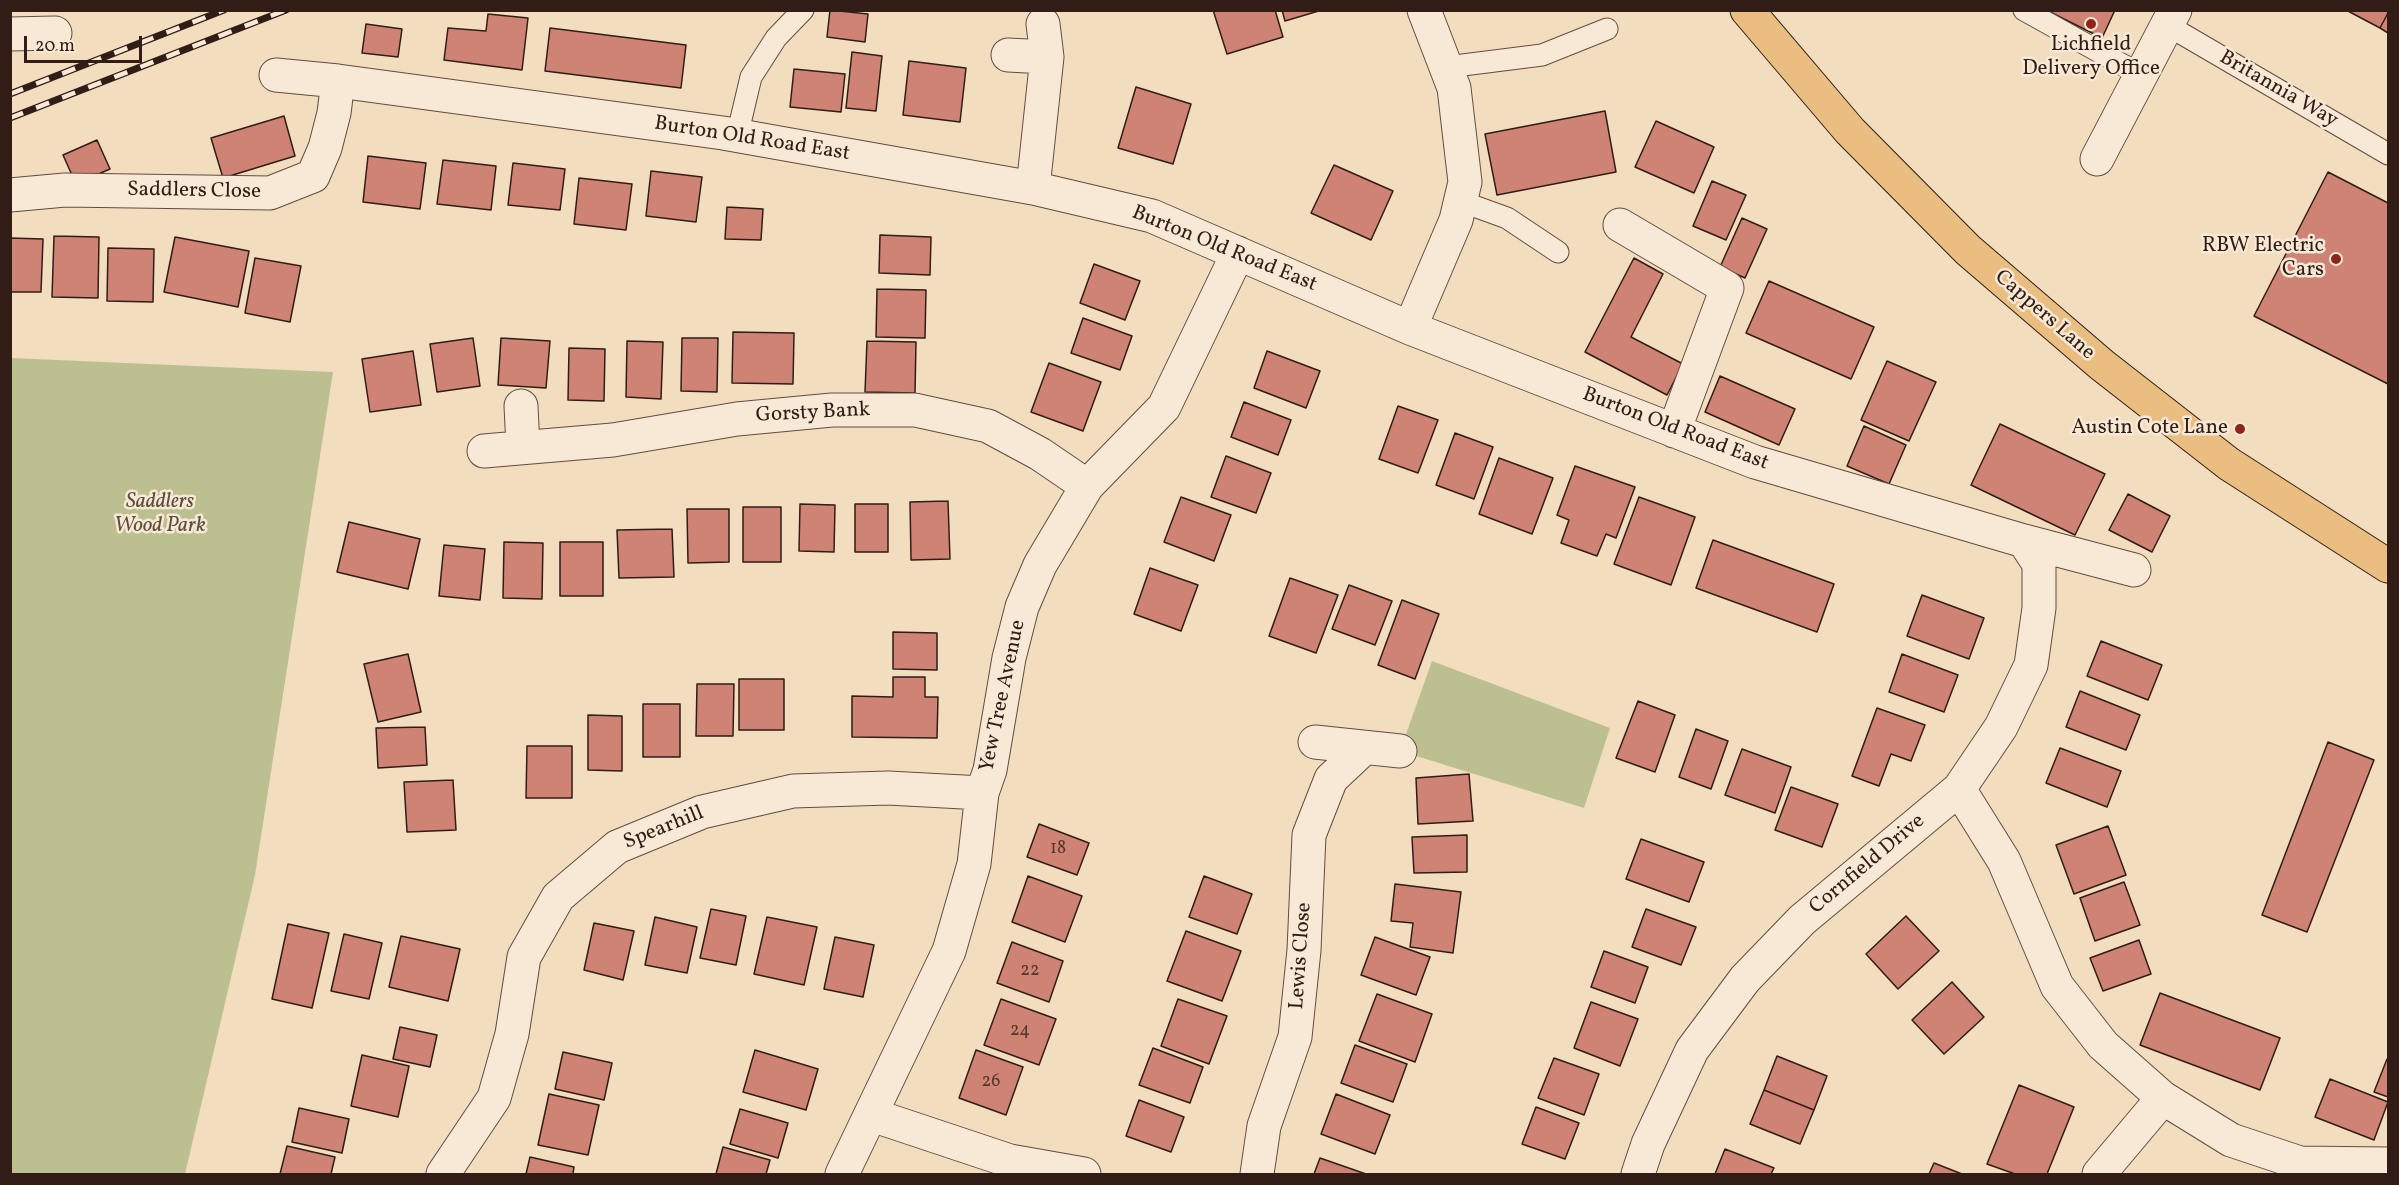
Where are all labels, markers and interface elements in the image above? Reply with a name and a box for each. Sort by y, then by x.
marker: Lichfield Delivery Office [2084,17,2098,31]
scale bar [27,24,146,62]
place label: Lichfield Delivery Office [2022,33,2160,83]
text: 20 m [35,34,75,59]
street label: Britannia Way [2214,46,2342,134]
street label: Burton Old Road East [652,112,852,168]
street label: Saddlers Close [127,178,261,206]
street label: Burton Old Road East [1128,201,1320,299]
place label: RBW Electric Cars [2202,234,2324,284]
marker: RBW Electric Cars [2329,252,2343,266]
street label: Cappers Lane [1989,266,2099,366]
street label: Burton Old Road East [1578,383,1772,477]
street label: Gorsty Bank [755,398,871,430]
place label: Austin Cote Lane [2071,416,2228,442]
marker: Austin Cote Lane [2233,422,2247,436]
park label: Saddlers Wood Park [114,490,206,540]
street label: Yew Tree Avenue [976,618,1032,774]
street label: Spearhill [620,802,708,856]
street label: Cornfield Drive [1805,809,1931,921]
house number: 18 [1050,839,1066,861]
street label: Lewis Close [1286,902,1318,1010]
house number: 22 [1020,961,1040,983]
house number: 24 [1010,1021,1030,1043]
house number: 26 [982,1072,1000,1094]

